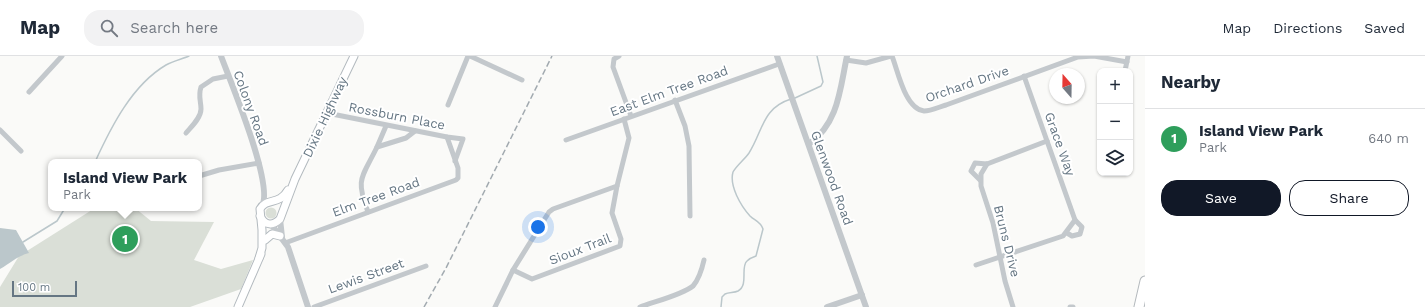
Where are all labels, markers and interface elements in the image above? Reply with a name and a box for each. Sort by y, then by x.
search box [84,10,364,46]
text: Map [20,16,60,39]
icon: search [98,17,120,39]
text: Search here [130,19,218,37]
text: Map [1223,20,1251,36]
text: Directions [1273,20,1342,36]
text: Saved [1364,20,1405,36]
street label: East Elm Tree Road [608,63,730,119]
street label: Orchard Drive [923,63,1011,105]
street label: Colony Road [230,68,272,148]
north arrow [1049,68,1085,104]
map controls [1097,68,1133,176]
button: + [1097,68,1133,104]
text: Nearby [1161,72,1220,92]
street label: Dixie Highway [300,74,350,160]
street label: Rossburn Place [347,99,447,133]
button: − [1097,104,1133,140]
street label: Grace Way [1042,110,1079,178]
text: Island View Park [1199,122,1323,140]
street label: Glenwood Road [808,129,856,227]
text: 1 [1171,131,1177,146]
text: 640 m [1368,131,1409,146]
button: layers [1097,140,1133,176]
text: Park [1199,140,1227,155]
popup [48,159,202,211]
text: Island View Park [63,169,187,187]
street label: Elm Tree Road [330,174,422,220]
button: Save [1161,180,1281,216]
button: Share [1289,180,1409,216]
text: Park [63,187,91,202]
street label: Bruns Drive [991,204,1023,278]
your location [528,217,548,237]
pin: 1 [112,224,138,254]
street label: Sioux Trail [547,230,613,268]
street label: Lewis Street [326,255,407,297]
scale bar [12,279,77,298]
text: 100 m [18,281,50,294]

